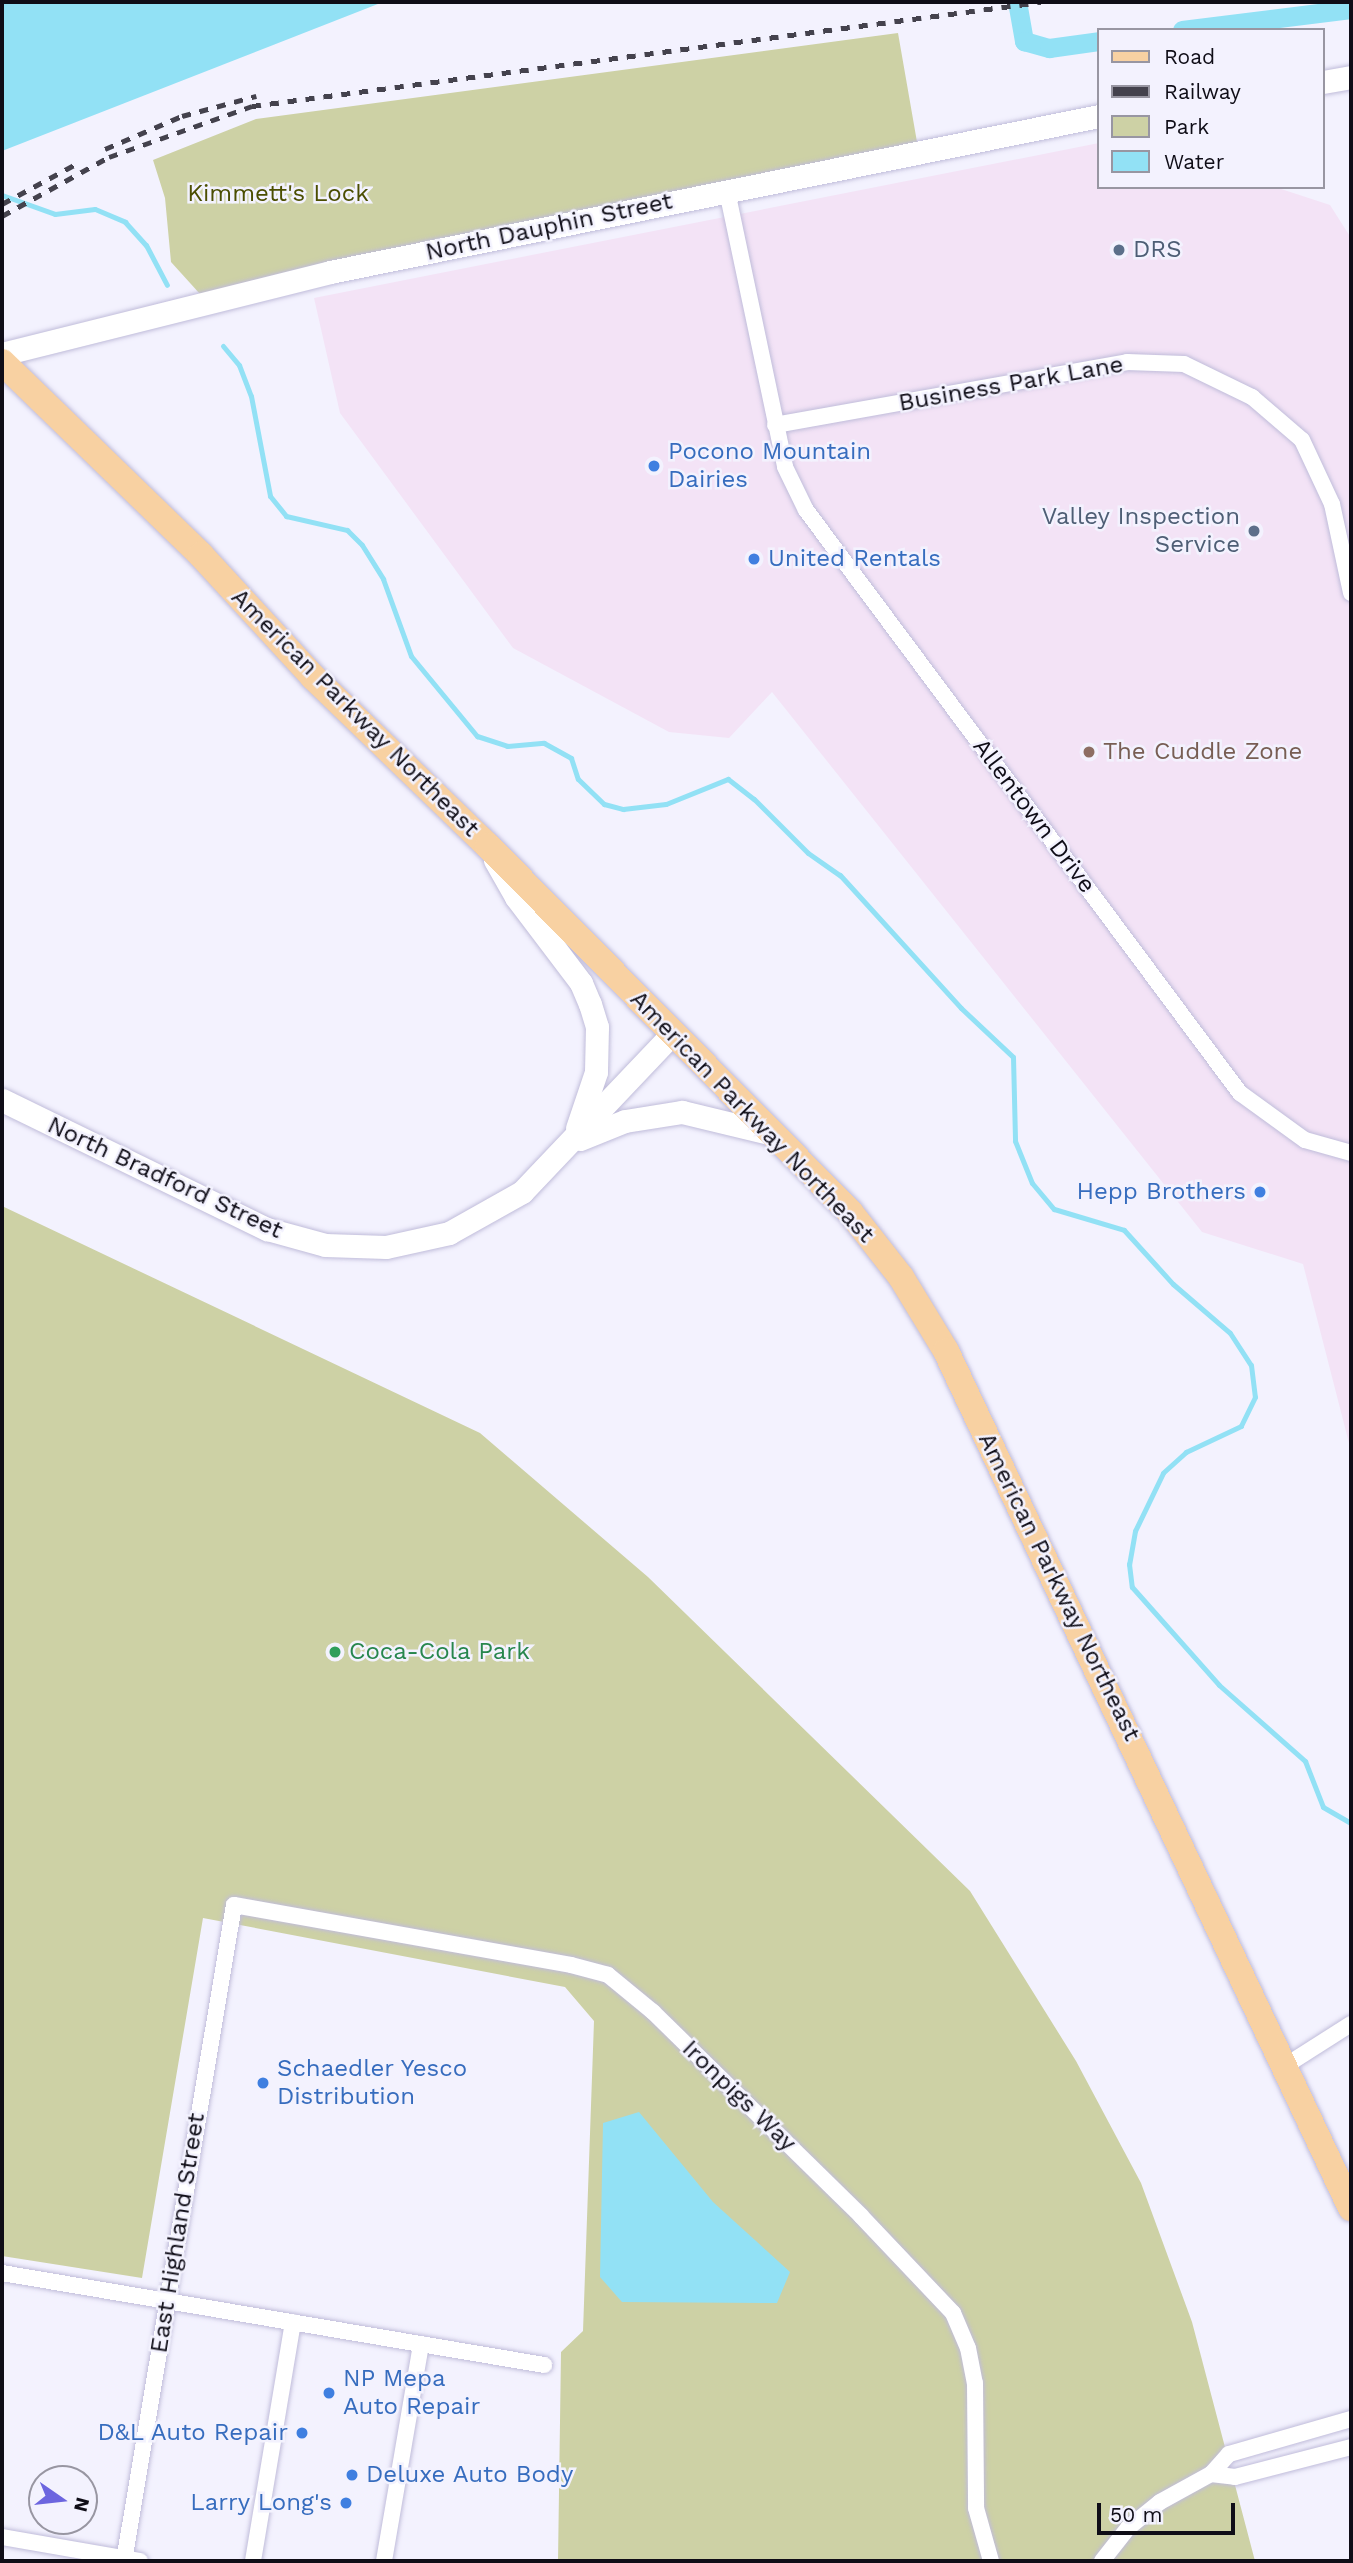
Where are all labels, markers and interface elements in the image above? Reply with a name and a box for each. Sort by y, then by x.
legend [1098,28,1325,189]
text: Road [1164,44,1215,69]
text: Railway [1164,79,1241,104]
text: Park [1164,114,1209,139]
text: Water [1164,149,1224,174]
park label: Kimmett's Lock [187,180,369,208]
street label: North Dauphin Street [423,187,675,267]
place label: DRS [1133,236,1182,264]
marker: DRS [1111,242,1127,258]
street label: Business Park Lane [896,350,1126,418]
place label: Pocono Mountain Dairies [668,438,871,494]
marker: Pocono Mountain Dairies [646,458,662,474]
place label: Valley Inspection Service [1041,503,1240,559]
marker: Valley Inspection Service [1246,523,1262,539]
place label: United Rentals [768,545,941,573]
marker: United Rentals [746,551,762,567]
street label: American Parkway Northeast [225,583,485,843]
street label: Allentown Drive [967,733,1101,899]
place label: The Cuddle Zone [1103,738,1302,766]
marker: The Cuddle Zone [1081,744,1097,760]
street label: American Parkway Northeast [624,985,880,1249]
street label: North Bradford Street [43,1111,287,1245]
place label: Hepp Brothers [1076,1178,1246,1206]
marker: Hepp Brothers [1252,1184,1268,1200]
street label: American Parkway Northeast [972,1428,1146,1746]
place label: Coca-Cola Park [349,1638,530,1666]
marker: Coca-Cola Park [327,1644,343,1660]
street label: Ironpigs Way [676,2034,802,2158]
place label: Schaedler Yesco Distribution [277,2055,469,2111]
marker: Schaedler Yesco Distribution [255,2075,271,2091]
street label: East Highland Street [145,2111,211,2355]
place label: NP Mepa Auto Repair [343,2365,480,2421]
marker: NP Mepa Auto Repair [321,2385,337,2401]
place label: D&L Auto Repair [96,2419,288,2447]
marker: D&L Auto Repair [294,2425,310,2441]
place label: Deluxe Auto Body [366,2461,574,2489]
north arrow [28,2465,98,2535]
marker: Deluxe Auto Body [344,2467,360,2483]
place label: Larry Long's [190,2489,332,2517]
scale bar [1101,2490,1239,2534]
text: N [69,2495,95,2514]
marker: Larry Long's [338,2495,354,2511]
text: 50 m [1110,2502,1162,2527]

